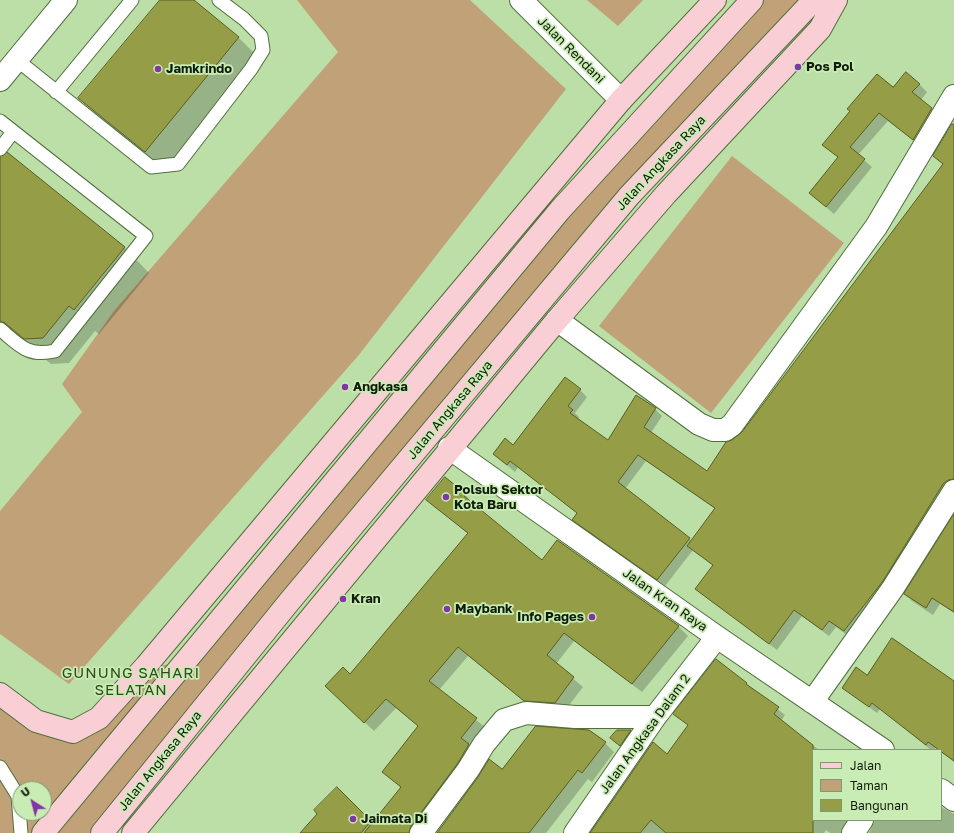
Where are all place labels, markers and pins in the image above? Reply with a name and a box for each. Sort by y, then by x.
place label: Pos Pol [806,59,854,75]
place label: Jamkrindo [166,61,232,77]
marker: Pos Pol [793,62,803,72]
marker: Jamkrindo [153,64,163,74]
place label: Angkasa [353,379,408,395]
marker: Angkasa [340,382,350,392]
place label: Polsub Sektor Kota Baru [454,482,543,513]
marker: Polsub Sektor Kota Baru [441,492,451,502]
place label: Kran [351,591,381,607]
marker: Kran [338,594,348,604]
place label: Maybank [455,601,513,617]
marker: Maybank [442,604,452,614]
place label: Info Pages [517,609,584,625]
marker: Info Pages [587,612,597,622]
place label: Jaimata Di [361,811,427,827]
marker: Jaimata Di [348,814,358,824]

